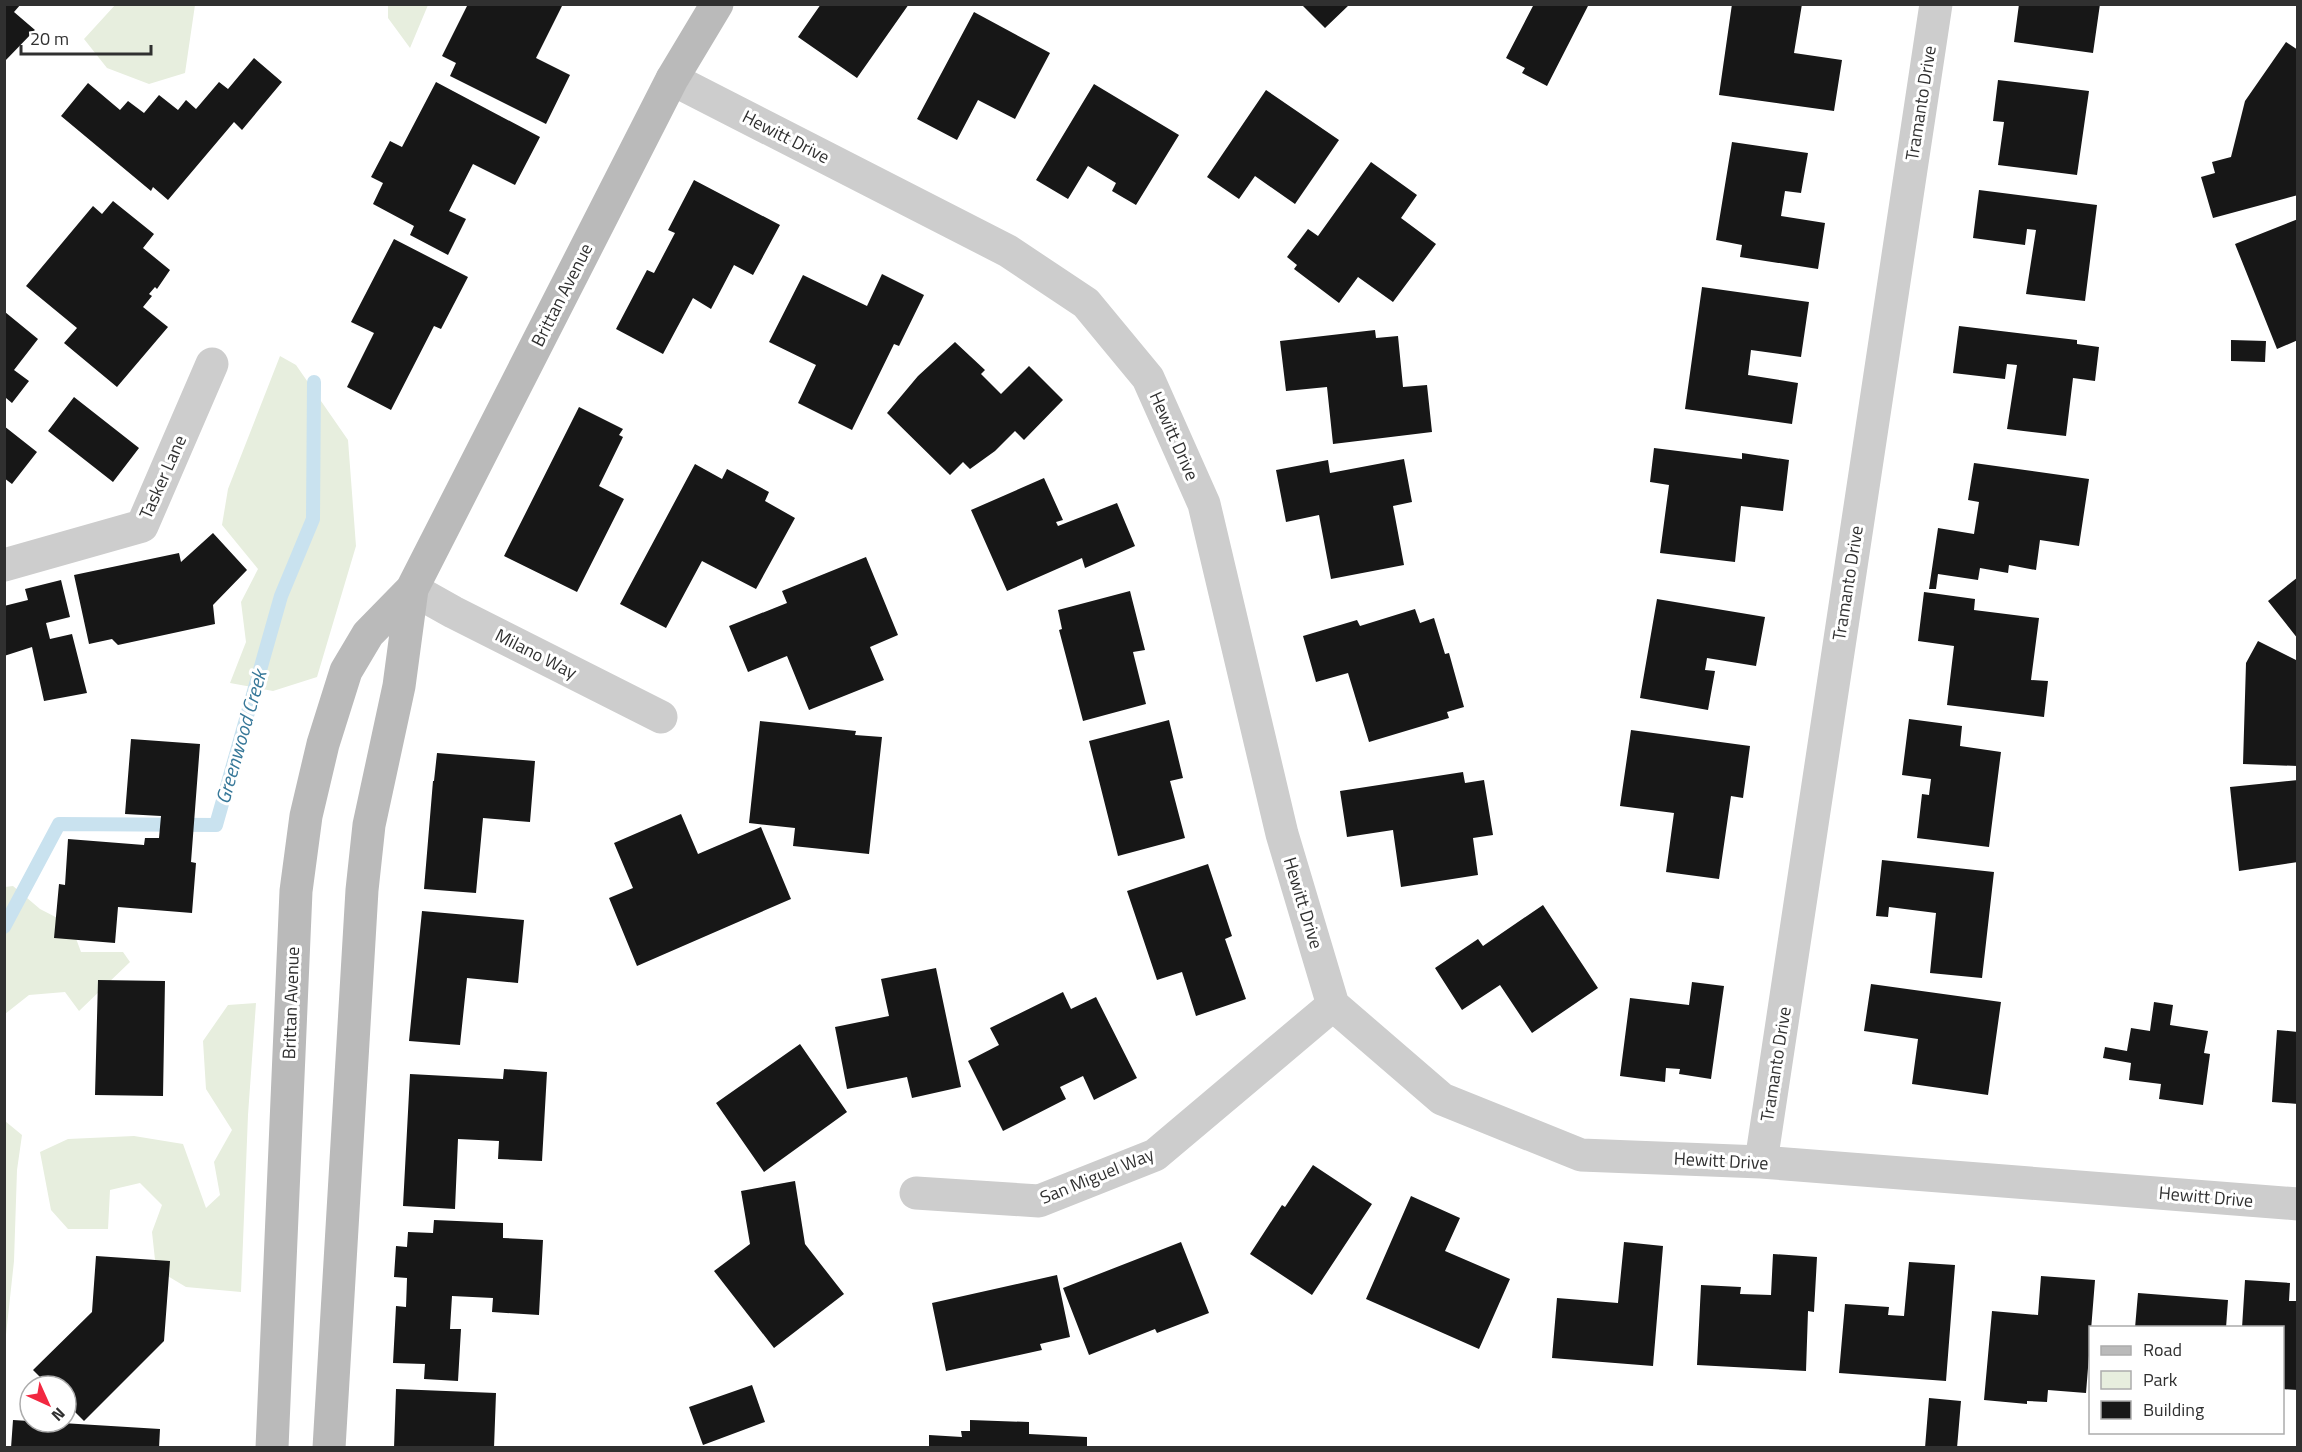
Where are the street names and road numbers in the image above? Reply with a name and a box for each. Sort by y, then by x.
street label: Tramanto Drive [1898,44,1943,162]
street label: Hewitt Drive [738,103,835,170]
street label: Brittan Avenue [524,238,599,351]
street label: Hewitt Drive [1143,387,1206,485]
street label: Tasker Lane [132,431,193,523]
street label: Tramanto Drive [1825,524,1870,642]
street label: Milano Way [491,621,582,686]
street label: Hewitt Drive [1277,854,1330,952]
street label: Brittan Avenue [275,946,306,1060]
street label: Tramanto Drive [1753,1005,1798,1123]
street label: San Miguel Way [1036,1140,1158,1211]
street label: Hewitt Drive [1673,1145,1769,1176]
street label: Hewitt Drive [2158,1179,2254,1214]

